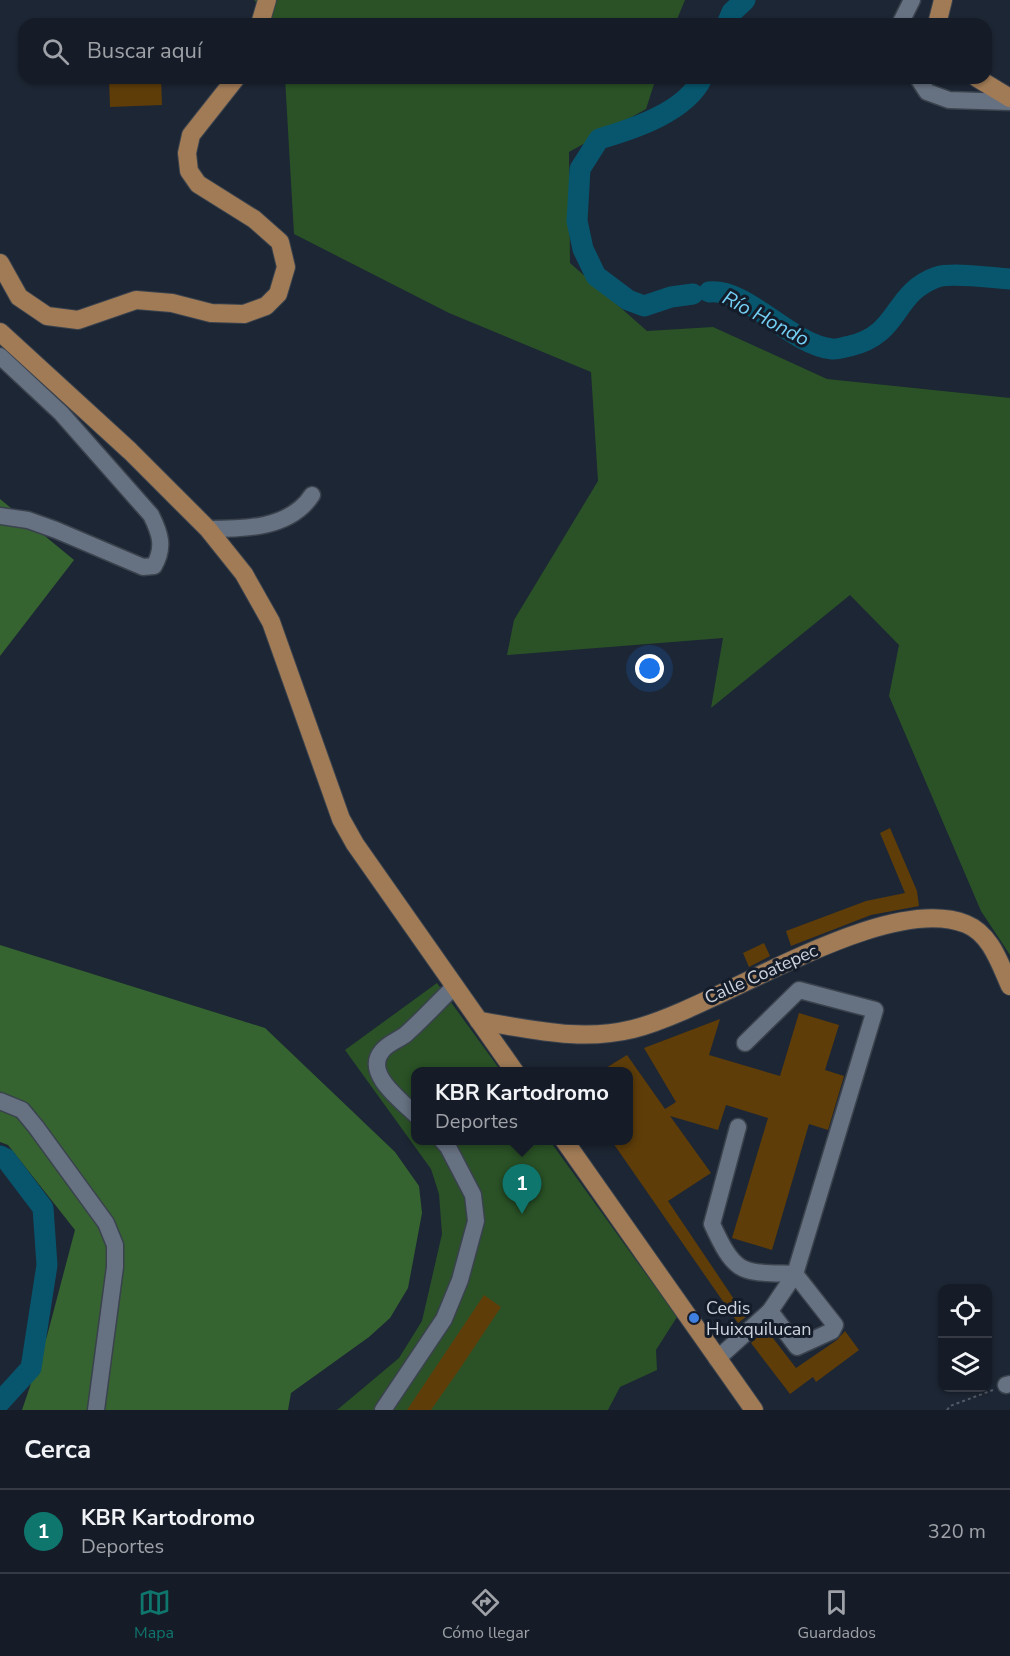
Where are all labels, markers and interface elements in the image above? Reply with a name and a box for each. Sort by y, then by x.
search box [18,18,992,84]
icon: search [39,35,72,68]
text: Buscar aquí [87,36,202,66]
water label: Río Hondo [718,284,814,353]
your location [635,654,664,683]
street label: Calle Coatepec [701,938,821,1010]
popup [411,1067,633,1145]
text: KBR Kartodromo [435,1078,609,1108]
text: Deportes [435,1108,518,1135]
pin: 1 [502,1164,542,1214]
map controls [938,1284,992,1392]
button: locate [938,1284,992,1338]
place label: Cedis Huixquilucan [706,1296,811,1341]
marker: Cedis Huixquilucan [687,1311,701,1325]
button: layers [938,1338,992,1392]
text: Cerca [24,1432,91,1467]
text: KBR Kartodromo [81,1503,255,1533]
text: 1 [38,1518,50,1545]
text: 320 m [928,1518,986,1545]
text: Deportes [81,1533,164,1560]
tab: Mapa [134,1586,174,1644]
tab: Cómo llegar [442,1586,529,1644]
tab: Guardados [798,1586,876,1644]

